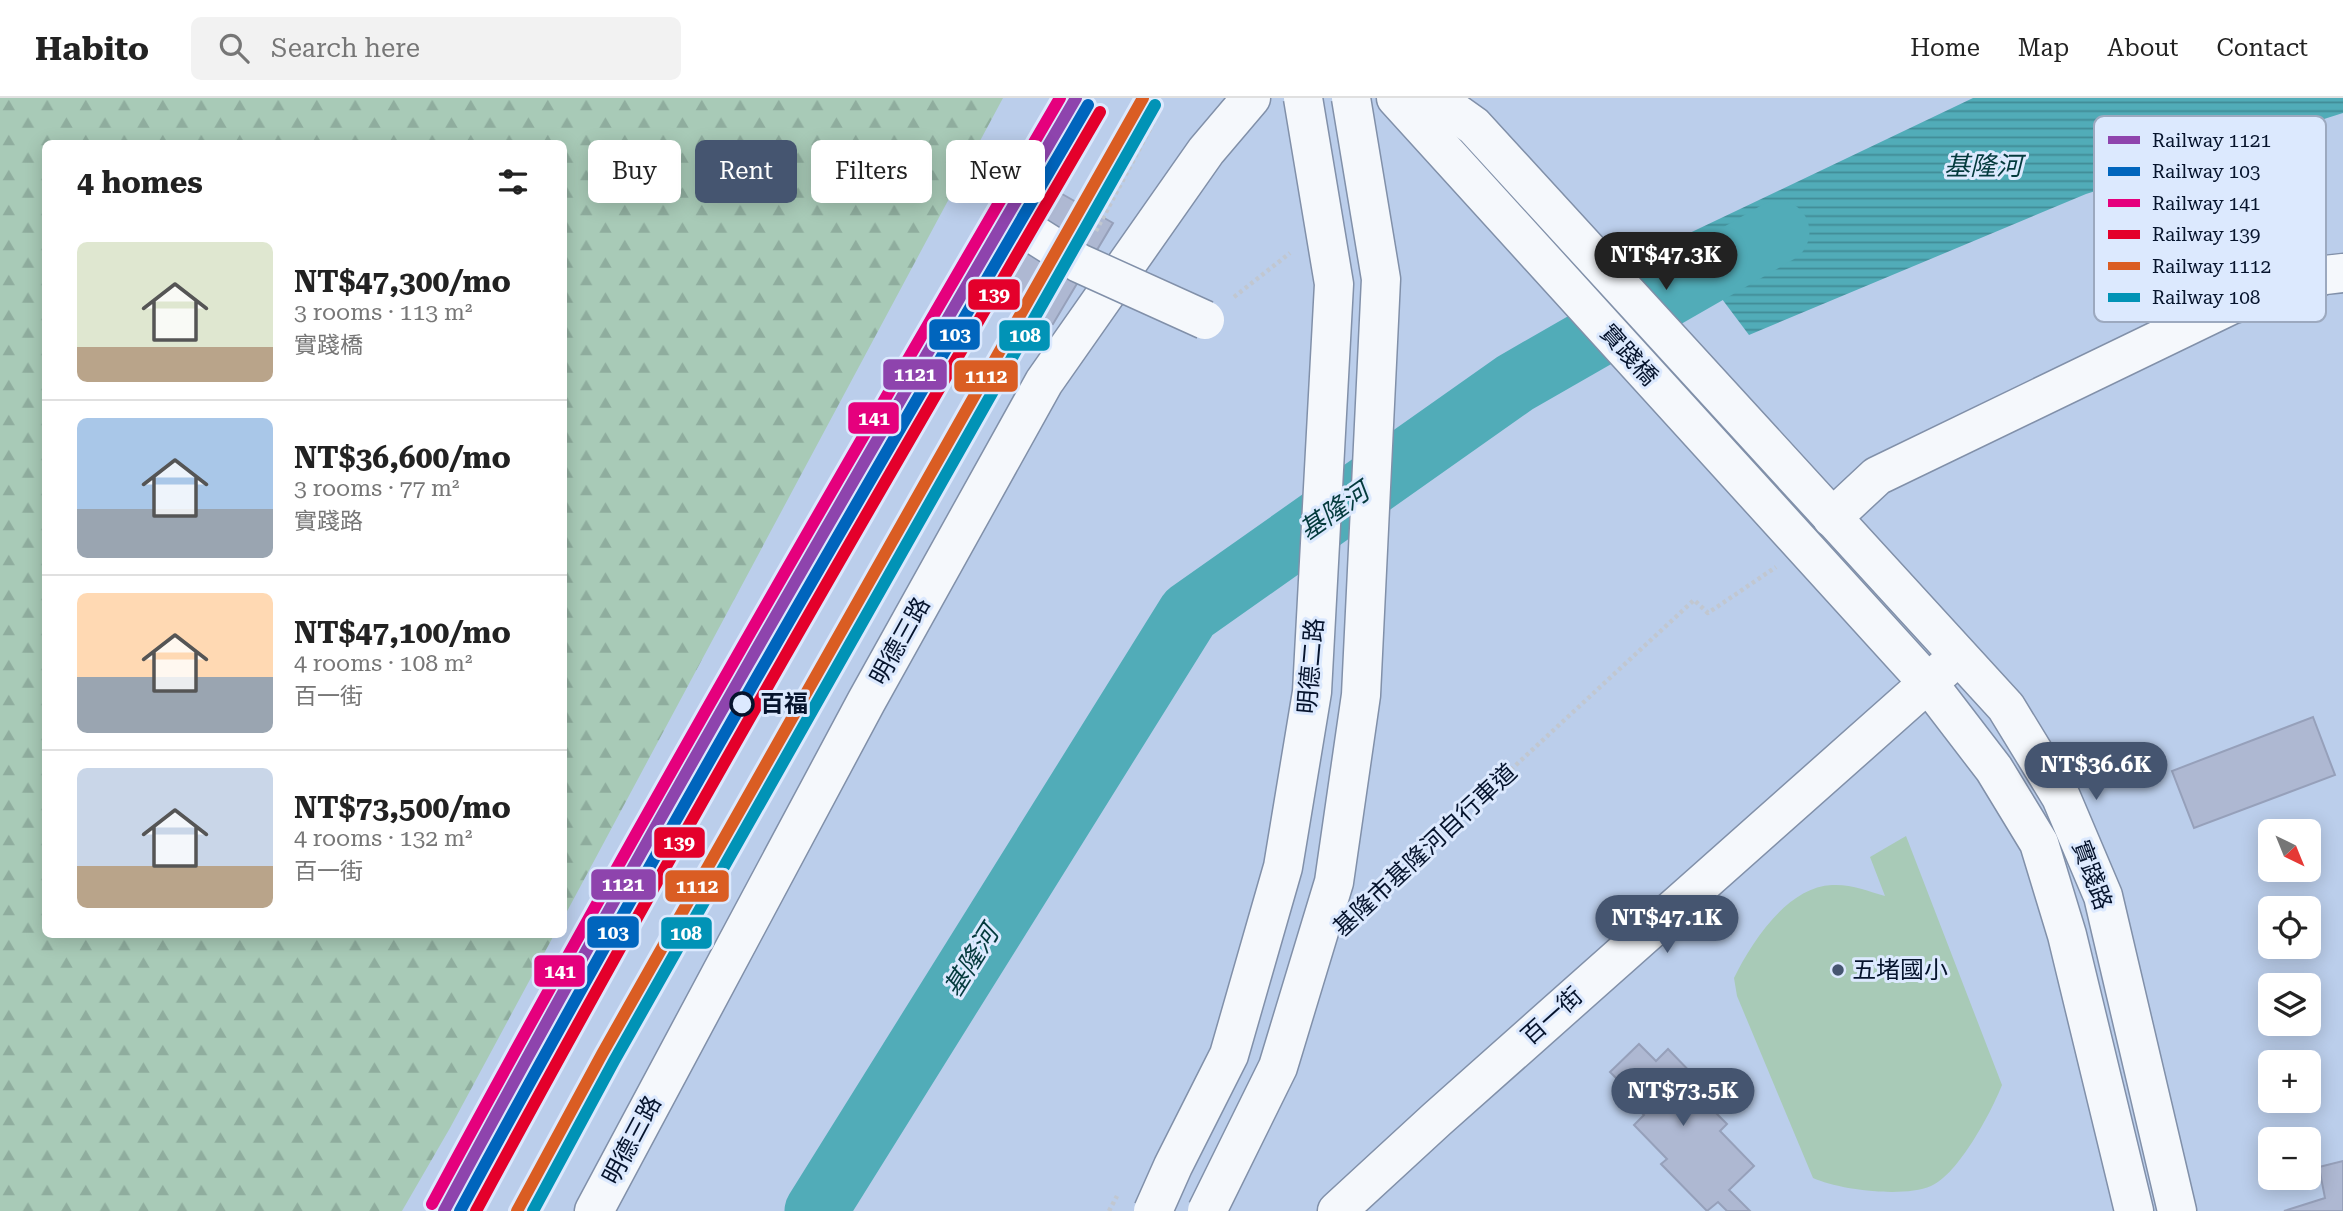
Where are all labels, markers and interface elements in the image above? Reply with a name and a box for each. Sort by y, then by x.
search box [191,17,681,80]
text: Habito [35,29,149,68]
icon: search [215,29,253,67]
text: Search here [271,33,420,63]
text: Home [1910,34,1980,62]
text: Map [2018,34,2069,62]
text: About [2107,34,2178,62]
text: Contact [2216,34,2308,62]
legend [2094,116,2326,322]
text: Railway 1121 [2152,129,2271,152]
chip: Buy [588,140,681,203]
chip: Rent [695,140,797,203]
chip: Filters [811,140,932,203]
chip: New [946,140,1045,203]
water label: 基隆河 [1944,151,2027,181]
text: Railway 103 [2152,160,2260,183]
icon: filters [494,163,532,201]
text: 4 homes [77,165,203,200]
text: Railway 141 [2152,192,2260,215]
text: Railway 139 [2152,223,2260,246]
pin: NT$47.3K [1594,232,1738,292]
text: NT$47.3K [1610,241,1722,268]
text: Railway 1112 [2152,255,2271,278]
text: NT$47,300/mo [294,264,511,299]
icon: home [133,270,217,354]
line badge: 139 [967,278,1021,311]
text: 139 [978,283,1010,306]
text: Railway 108 [2152,286,2260,309]
text: 3 rooms · 113 m² [294,299,472,326]
line badge: 103 [928,318,981,351]
line badge: 108 [998,319,1051,352]
street label: 實踐橋 [1595,319,1663,391]
text: 103 [939,323,971,346]
text: 108 [1009,324,1041,347]
text: 實踐橋 [294,332,363,359]
line badge: 1121 [882,358,948,391]
line badge: 1112 [953,359,1019,393]
text: 1121 [894,363,937,386]
text: 1112 [965,365,1007,388]
line badge: 141 [847,401,900,435]
text: 141 [858,407,890,430]
text: NT$36,600/mo [294,440,511,475]
icon: home [133,446,217,530]
water label: 基隆河 [1293,473,1379,546]
text: 3 rooms · 77 m² [294,475,460,502]
text: 實踐路 [294,508,363,535]
street label: 明德三路 [864,592,936,690]
text: NT$47,100/mo [294,615,511,650]
street label: 明德二路 [1293,617,1329,715]
icon: home [133,621,217,705]
text: 4 rooms · 108 m² [294,650,472,677]
text: 百一街 [294,683,363,710]
place label: 百福 [760,690,808,718]
marker: 百福 [730,692,754,716]
pin: NT$36.6K [2024,742,2168,802]
text: NT$36.6K [2040,751,2152,778]
street label: 基隆市基隆河自行車道 [1328,758,1522,942]
text: NT$73,500/mo [294,790,511,825]
icon: home [133,796,217,880]
north arrow [2258,819,2320,882]
map controls [2258,819,2321,1190]
text: 4 rooms · 132 m² [294,825,472,852]
line badge: 139 [653,826,706,859]
text: 139 [663,831,695,854]
street label: 實踐路 [2067,836,2117,914]
text: 百一街 [294,858,363,885]
line badge: 1121 [590,868,657,901]
line badge: 1112 [664,869,730,903]
text: 1121 [602,873,645,896]
text: 1112 [676,875,718,898]
pin: NT$47.1K [1595,896,1739,955]
button: locate [2258,896,2321,959]
text: NT$47.1K [1611,904,1723,931]
line badge: 103 [586,915,640,949]
line badge: 108 [660,916,713,950]
water label: 基隆河 [938,916,1007,1002]
text: 103 [597,921,629,944]
text: 108 [670,922,702,945]
line badge: 141 [533,954,586,988]
place label: 五堵國小 [1852,956,1948,984]
text: 141 [544,960,576,983]
marker: 五堵國小 [1830,962,1846,978]
button: layers [2258,973,2321,1036]
street label: 百一街 [1516,982,1588,1050]
button: + [2258,1050,2321,1113]
pin: NT$73.5K [1611,1068,1755,1128]
text: NT$73.5K [1627,1077,1739,1104]
street label: 明德三路 [597,1091,667,1189]
button: − [2258,1127,2321,1190]

